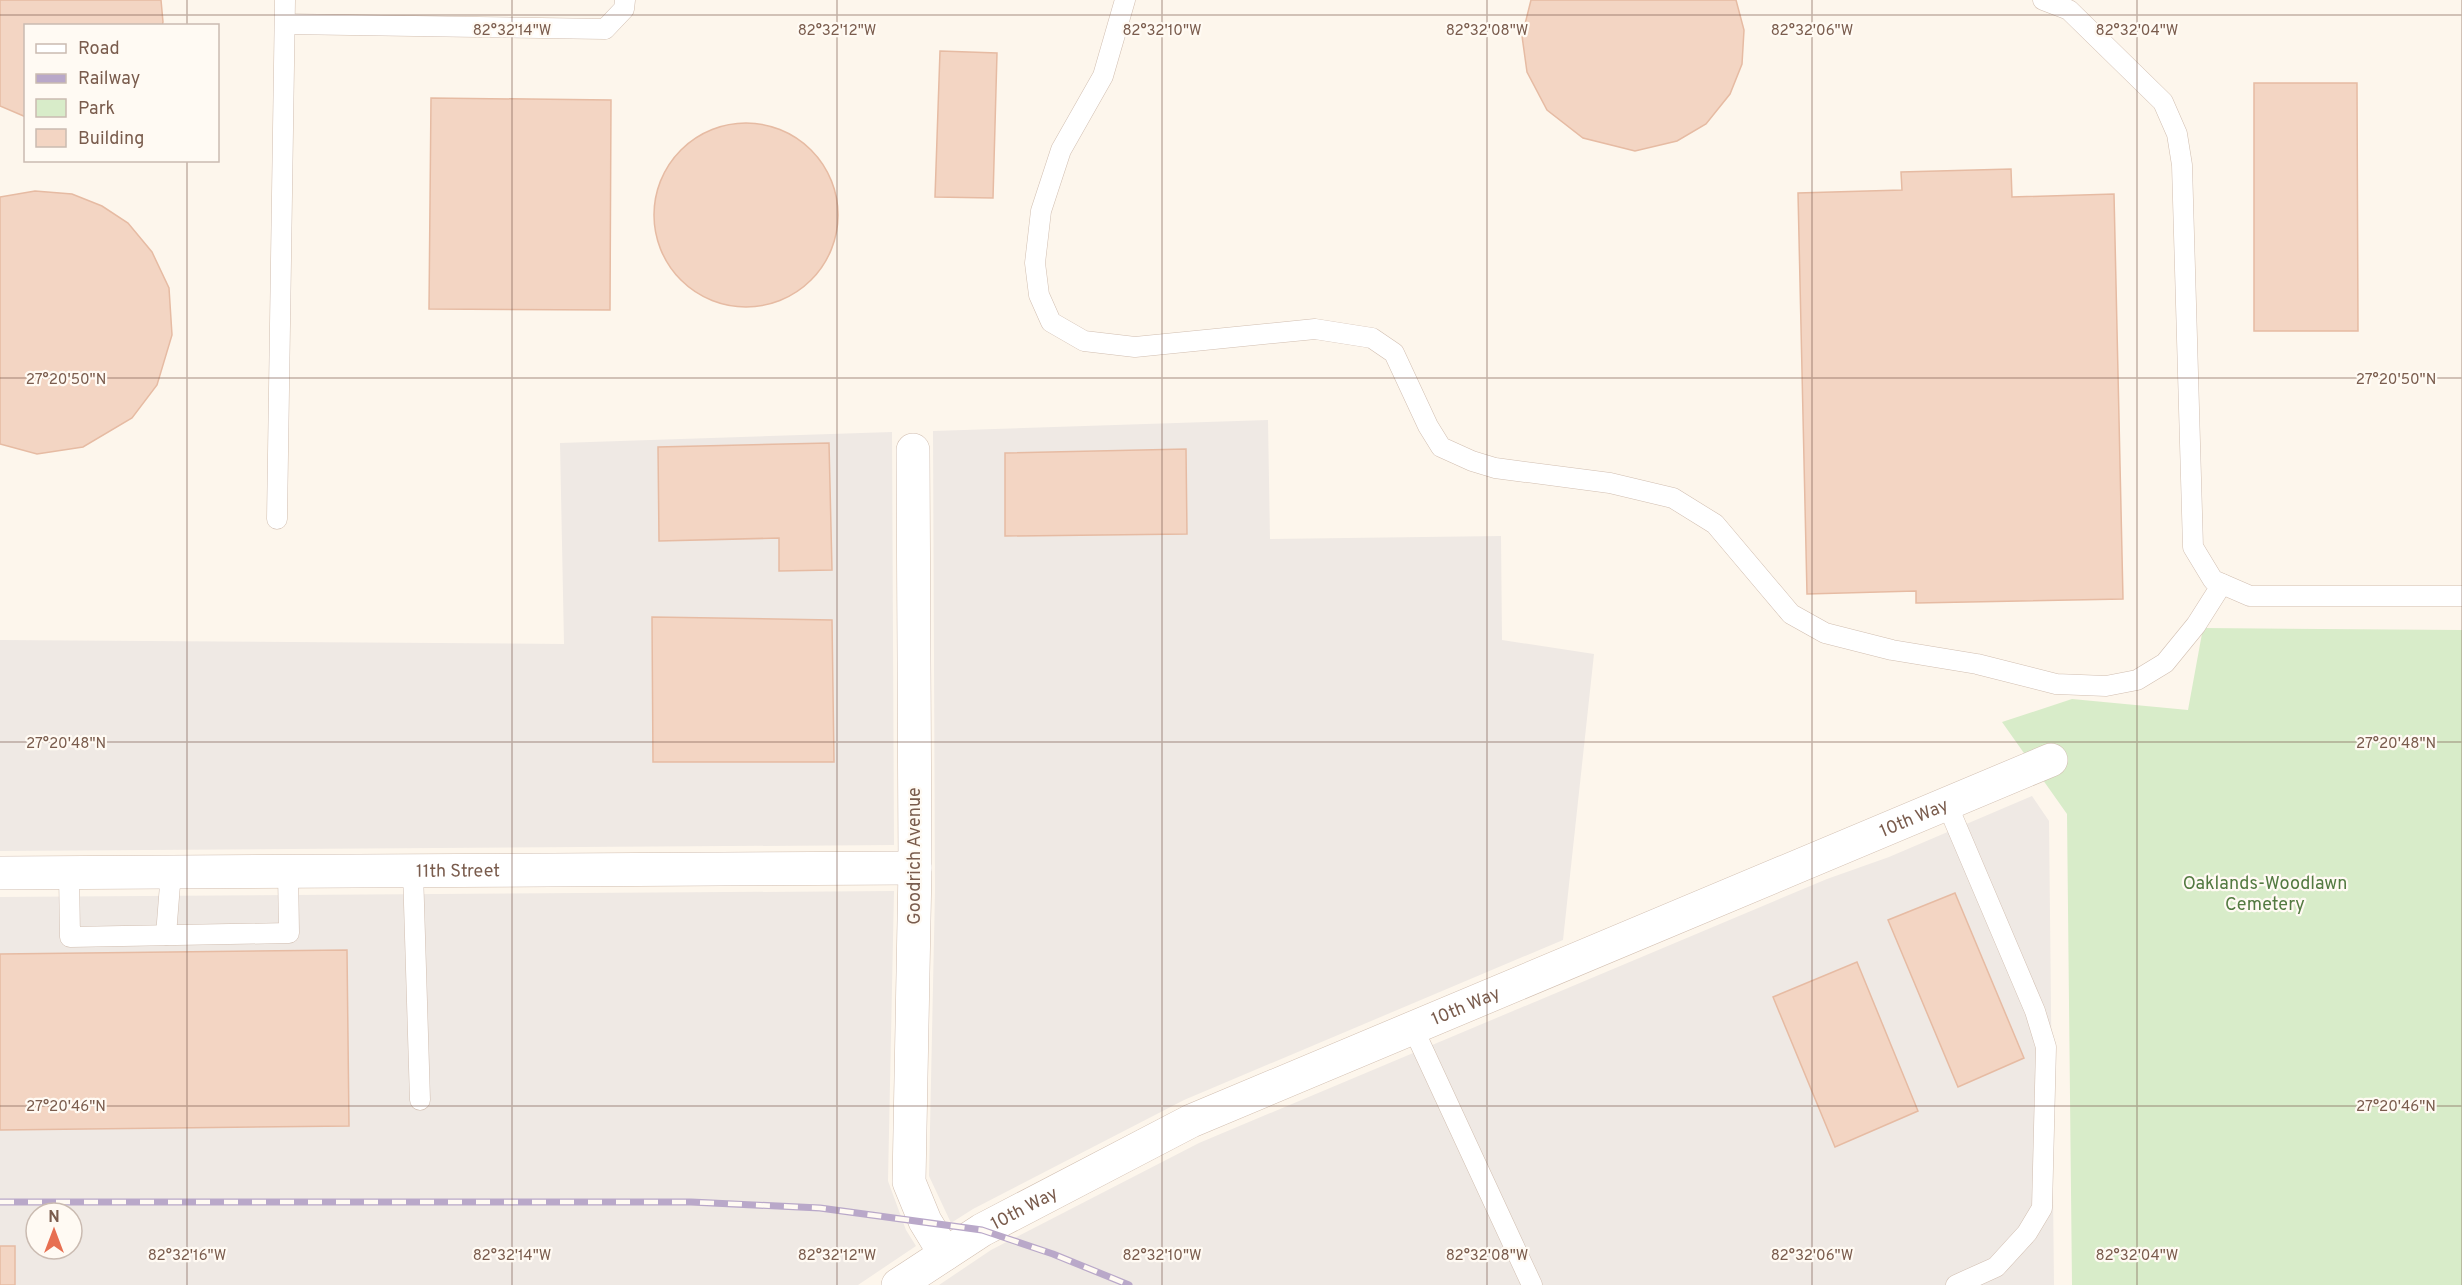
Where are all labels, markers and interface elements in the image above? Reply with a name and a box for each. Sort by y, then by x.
text: 82°32'14"W [473,22,551,41]
text: 82°32'12"W [798,22,876,41]
text: 82°32'10"W [1122,22,1202,41]
text: 82°32'08"W [1446,22,1528,41]
text: 82°32'06"W [1771,22,1853,41]
text: 82°32'04"W [2096,22,2178,41]
legend [24,24,219,162]
text: Road [78,38,120,61]
text: Railway [78,68,140,91]
text: Park [78,98,115,121]
text: Building [78,128,144,151]
text: 27°20'50"N [26,371,106,390]
text: 27°20'50"N [2356,371,2436,390]
text: 27°20'48"N [26,735,106,754]
text: 27°20'48"N [2356,735,2436,754]
street label: Goodrich Avenue [904,787,927,925]
street label: 10th Way [1877,794,1952,844]
street label: 11th Street [416,860,500,884]
park label: Oaklands-Woodlawn Cemetery [2183,873,2347,917]
street label: 10th Way [1428,982,1504,1032]
text: 27°20'46"N [26,1098,106,1117]
text: 27°20'46"N [2356,1098,2436,1117]
street label: 10th Way [987,1182,1062,1236]
north arrow [24,1201,84,1261]
text: N [48,1208,60,1228]
text: 82°32'16"W [148,1247,226,1266]
text: 82°32'14"W [473,1247,551,1266]
text: 82°32'12"W [798,1247,876,1266]
text: 82°32'10"W [1122,1247,1202,1266]
text: 82°32'08"W [1446,1247,1528,1266]
text: 82°32'06"W [1771,1247,1853,1266]
text: 82°32'04"W [2096,1247,2178,1266]

